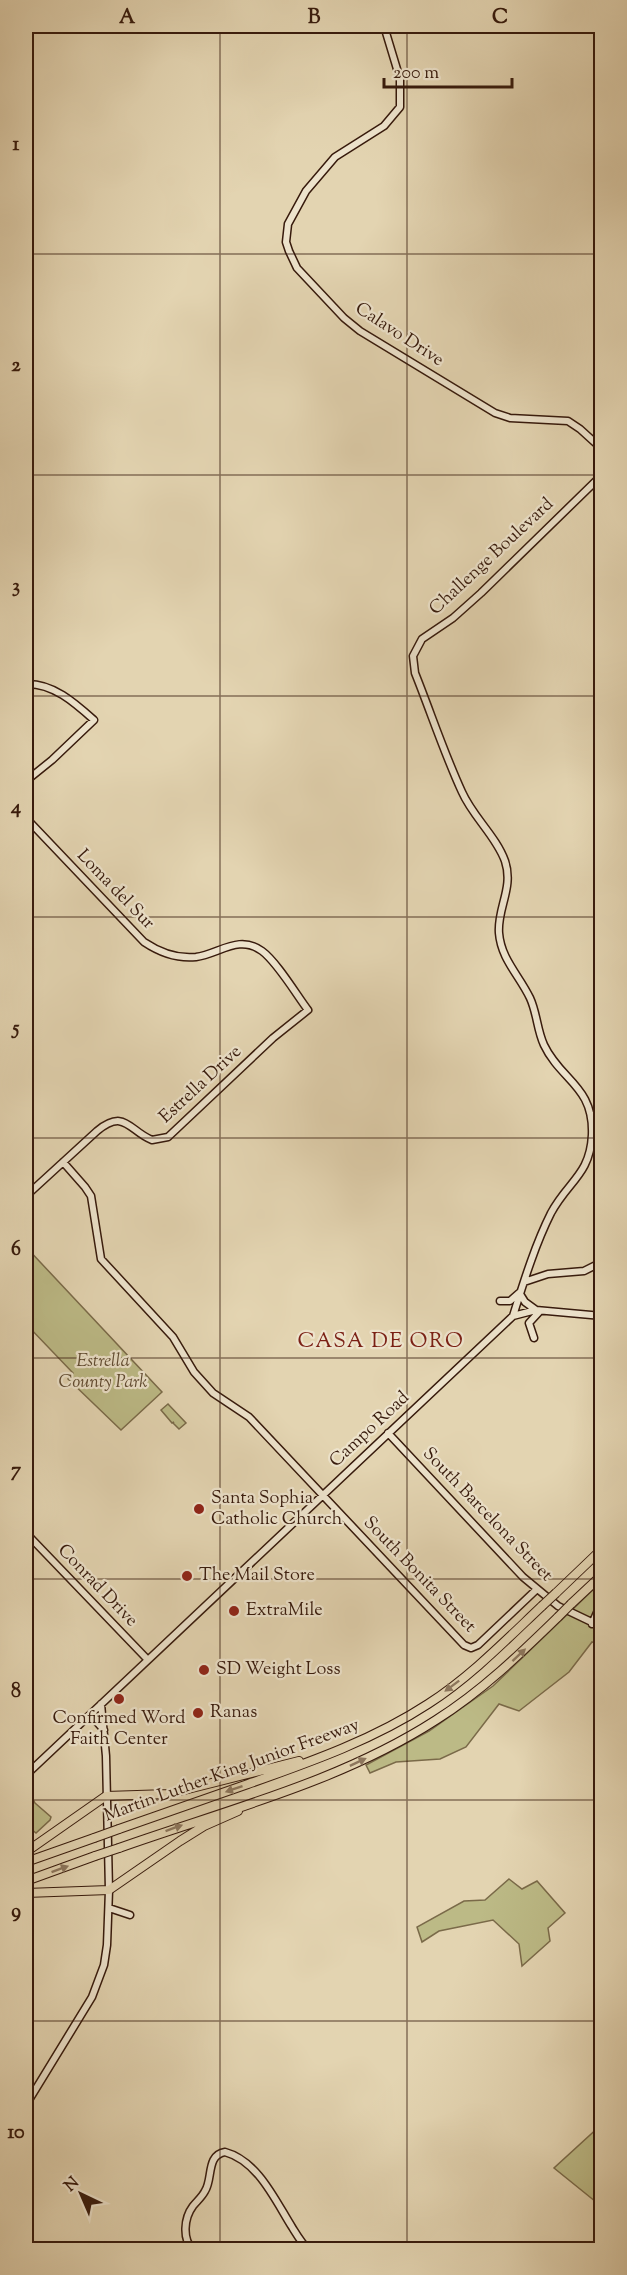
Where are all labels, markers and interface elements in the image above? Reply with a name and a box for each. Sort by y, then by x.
text: A [119,4,136,33]
text: B [308,4,321,33]
text: C [492,4,508,33]
scale bar [384,51,512,89]
text: 200 m [393,61,439,87]
text: 1 [13,131,20,160]
street label: Calavo Drive [349,296,449,374]
text: 2 [11,352,21,381]
street label: Challenge Boulevard [424,492,560,622]
text: 3 [12,573,20,602]
text: 4 [10,794,21,823]
street label: Loma del Sur [70,844,160,936]
text: 5 [11,1015,20,1044]
street label: Estrella Drive [154,1040,248,1130]
text: 6 [11,1236,21,1265]
district label: CASA DE ORO [298,1327,464,1357]
park label: Estrella County Park [59,1349,147,1396]
street label: Campo Road [324,1386,416,1474]
street label: South Barcelona Street [416,1442,558,1588]
text: 7 [11,1457,22,1486]
place label: Santa Sophia Catholic Church [211,1486,343,1533]
marker: Santa Sophia Catholic Church [192,1502,206,1516]
street label: South Bonita Street [356,1511,482,1639]
street label: Conrad Drive [51,1539,143,1633]
place label: The Mail Store [199,1563,315,1589]
marker: The Mail Store [180,1569,194,1583]
place label: ExtraMile [246,1598,323,1624]
marker: ExtraMile [227,1604,241,1618]
one-way arrow [512,1648,527,1662]
place label: SD Weight Loss [216,1657,340,1683]
marker: SD Weight Loss [197,1663,211,1677]
text: 8 [11,1678,21,1707]
one-way arrow [444,1680,459,1692]
marker: Confirmed Word Faith Center [112,1692,126,1706]
place label: Ranas [210,1700,257,1726]
place label: Confirmed Word Faith Center [52,1706,186,1753]
marker: Ranas [191,1706,205,1720]
street label: Martin Luther King Junior Freeway [101,1713,363,1829]
one-way arrow [349,1758,366,1767]
one-way arrow [225,1784,243,1794]
one-way arrow [165,1823,183,1833]
one-way arrow [51,1863,69,1873]
text: 9 [11,1898,21,1927]
text: 10 [7,2119,25,2148]
north arrow [51,2164,111,2224]
text: N [60,2172,85,2198]

